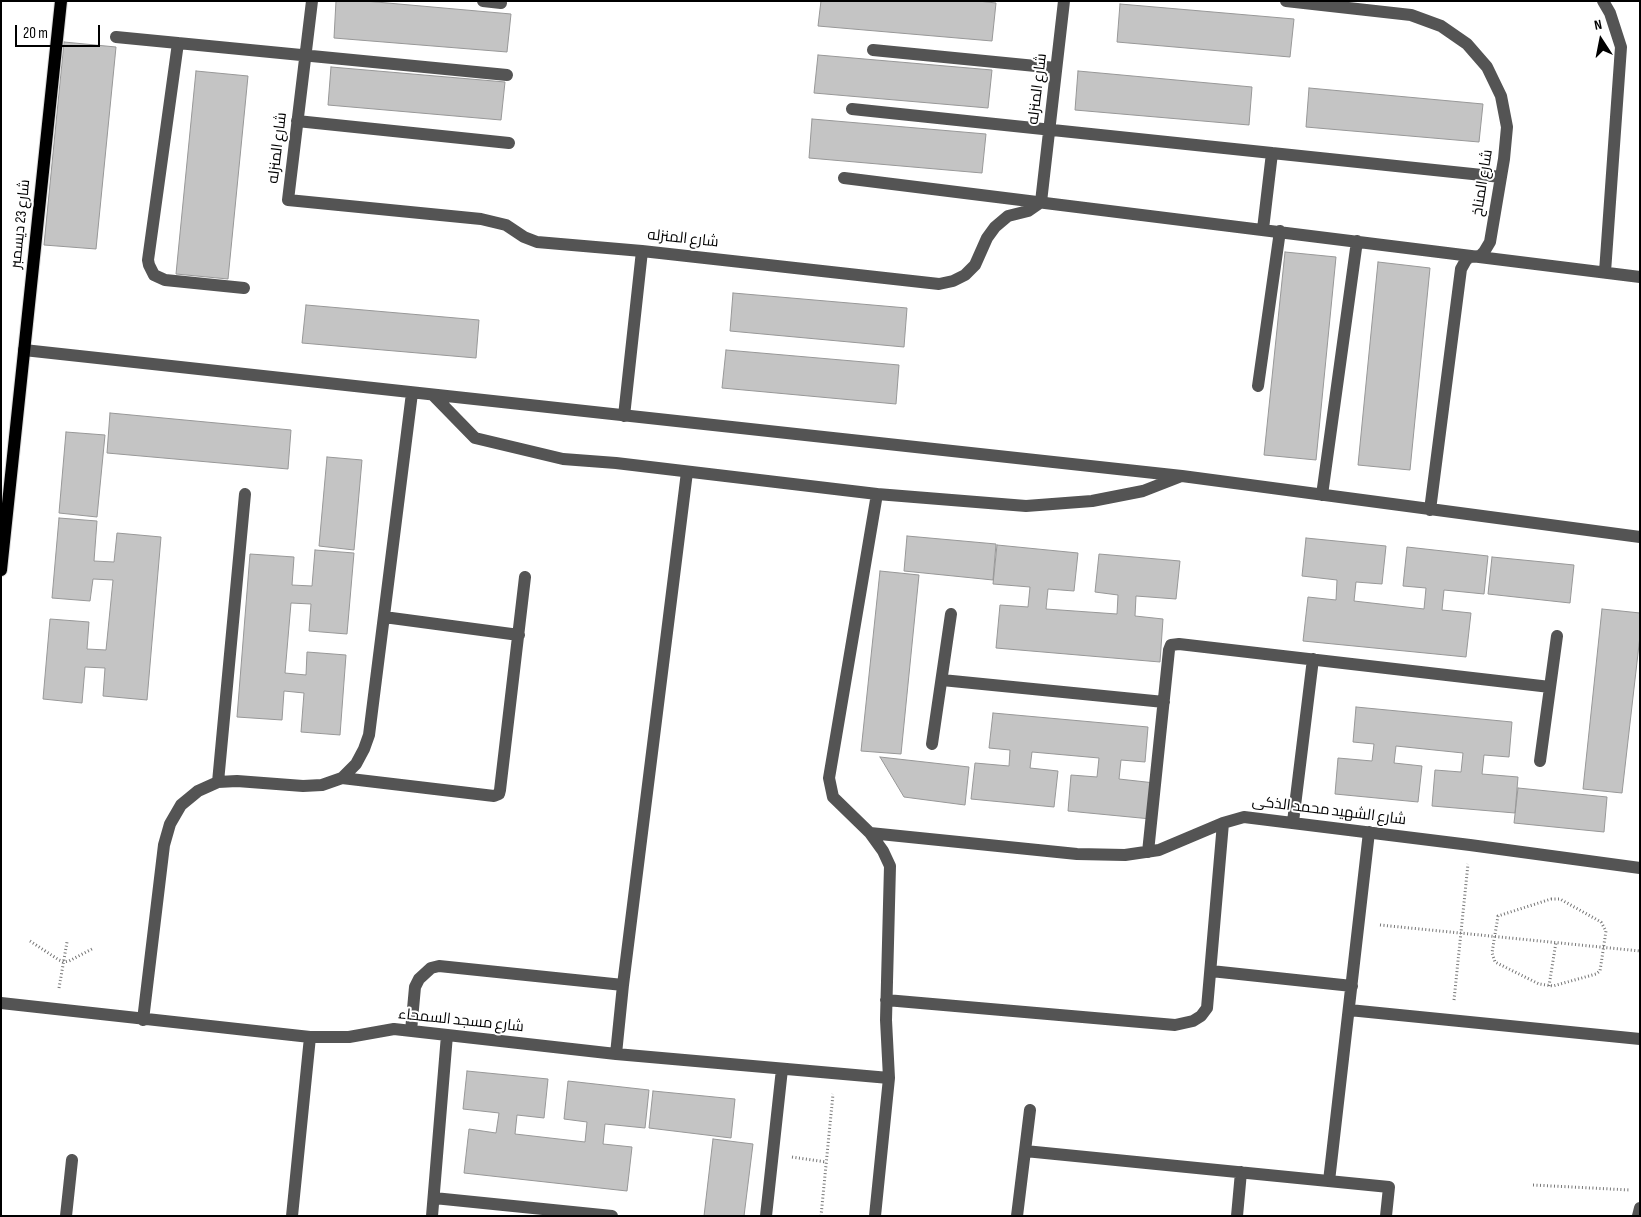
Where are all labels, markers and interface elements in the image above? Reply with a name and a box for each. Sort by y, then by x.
scale bar [18,15,102,47]
north arrow [1576,15,1626,65]
text: N [1593,16,1603,34]
text: 20 m [23,24,48,43]
street label: شارع المنزله [1025,52,1051,126]
street label: شارع المنزله [265,111,291,185]
street label: شارع المناخ [1469,148,1497,218]
street label: شارع 23 ديسمبر [7,179,35,269]
street label: شارع المنزله [647,226,719,252]
street label: شارع الشهيد محمد الذكى [1251,793,1407,829]
street label: شارع مسجد السمحاء [397,1005,525,1037]

